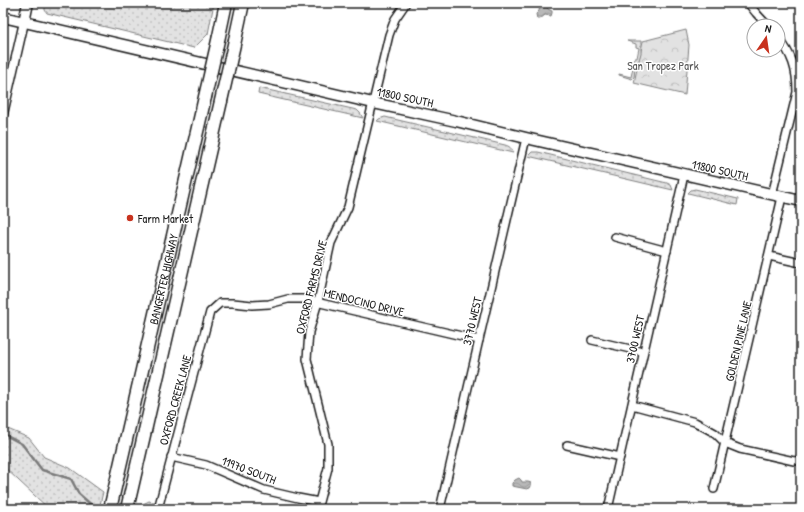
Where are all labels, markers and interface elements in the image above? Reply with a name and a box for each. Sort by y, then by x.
north arrow [746,18,786,58]
text: N [764,21,773,36]
park label: San Tropez Park [627,57,699,74]
street label: 11800 SOUTH [375,83,435,111]
street label: 11800 SOUTH [690,155,750,185]
place label: Farm Market [137,210,194,227]
marker: Farm Market [125,213,135,223]
street label: BANGERTER HIGHWAY [144,231,182,326]
street label: OXFORD FARMS DRIVE [291,238,331,336]
street label: MENDOCINO DRIVE [322,284,407,320]
street label: 3770 WEST [458,295,486,347]
street label: GOLDEN PINE LANE [720,298,756,383]
street label: 3700 WEST [621,313,649,365]
street label: OXFORD CREEK LANE [155,352,195,447]
street label: 11970 SOUTH [219,452,279,488]

